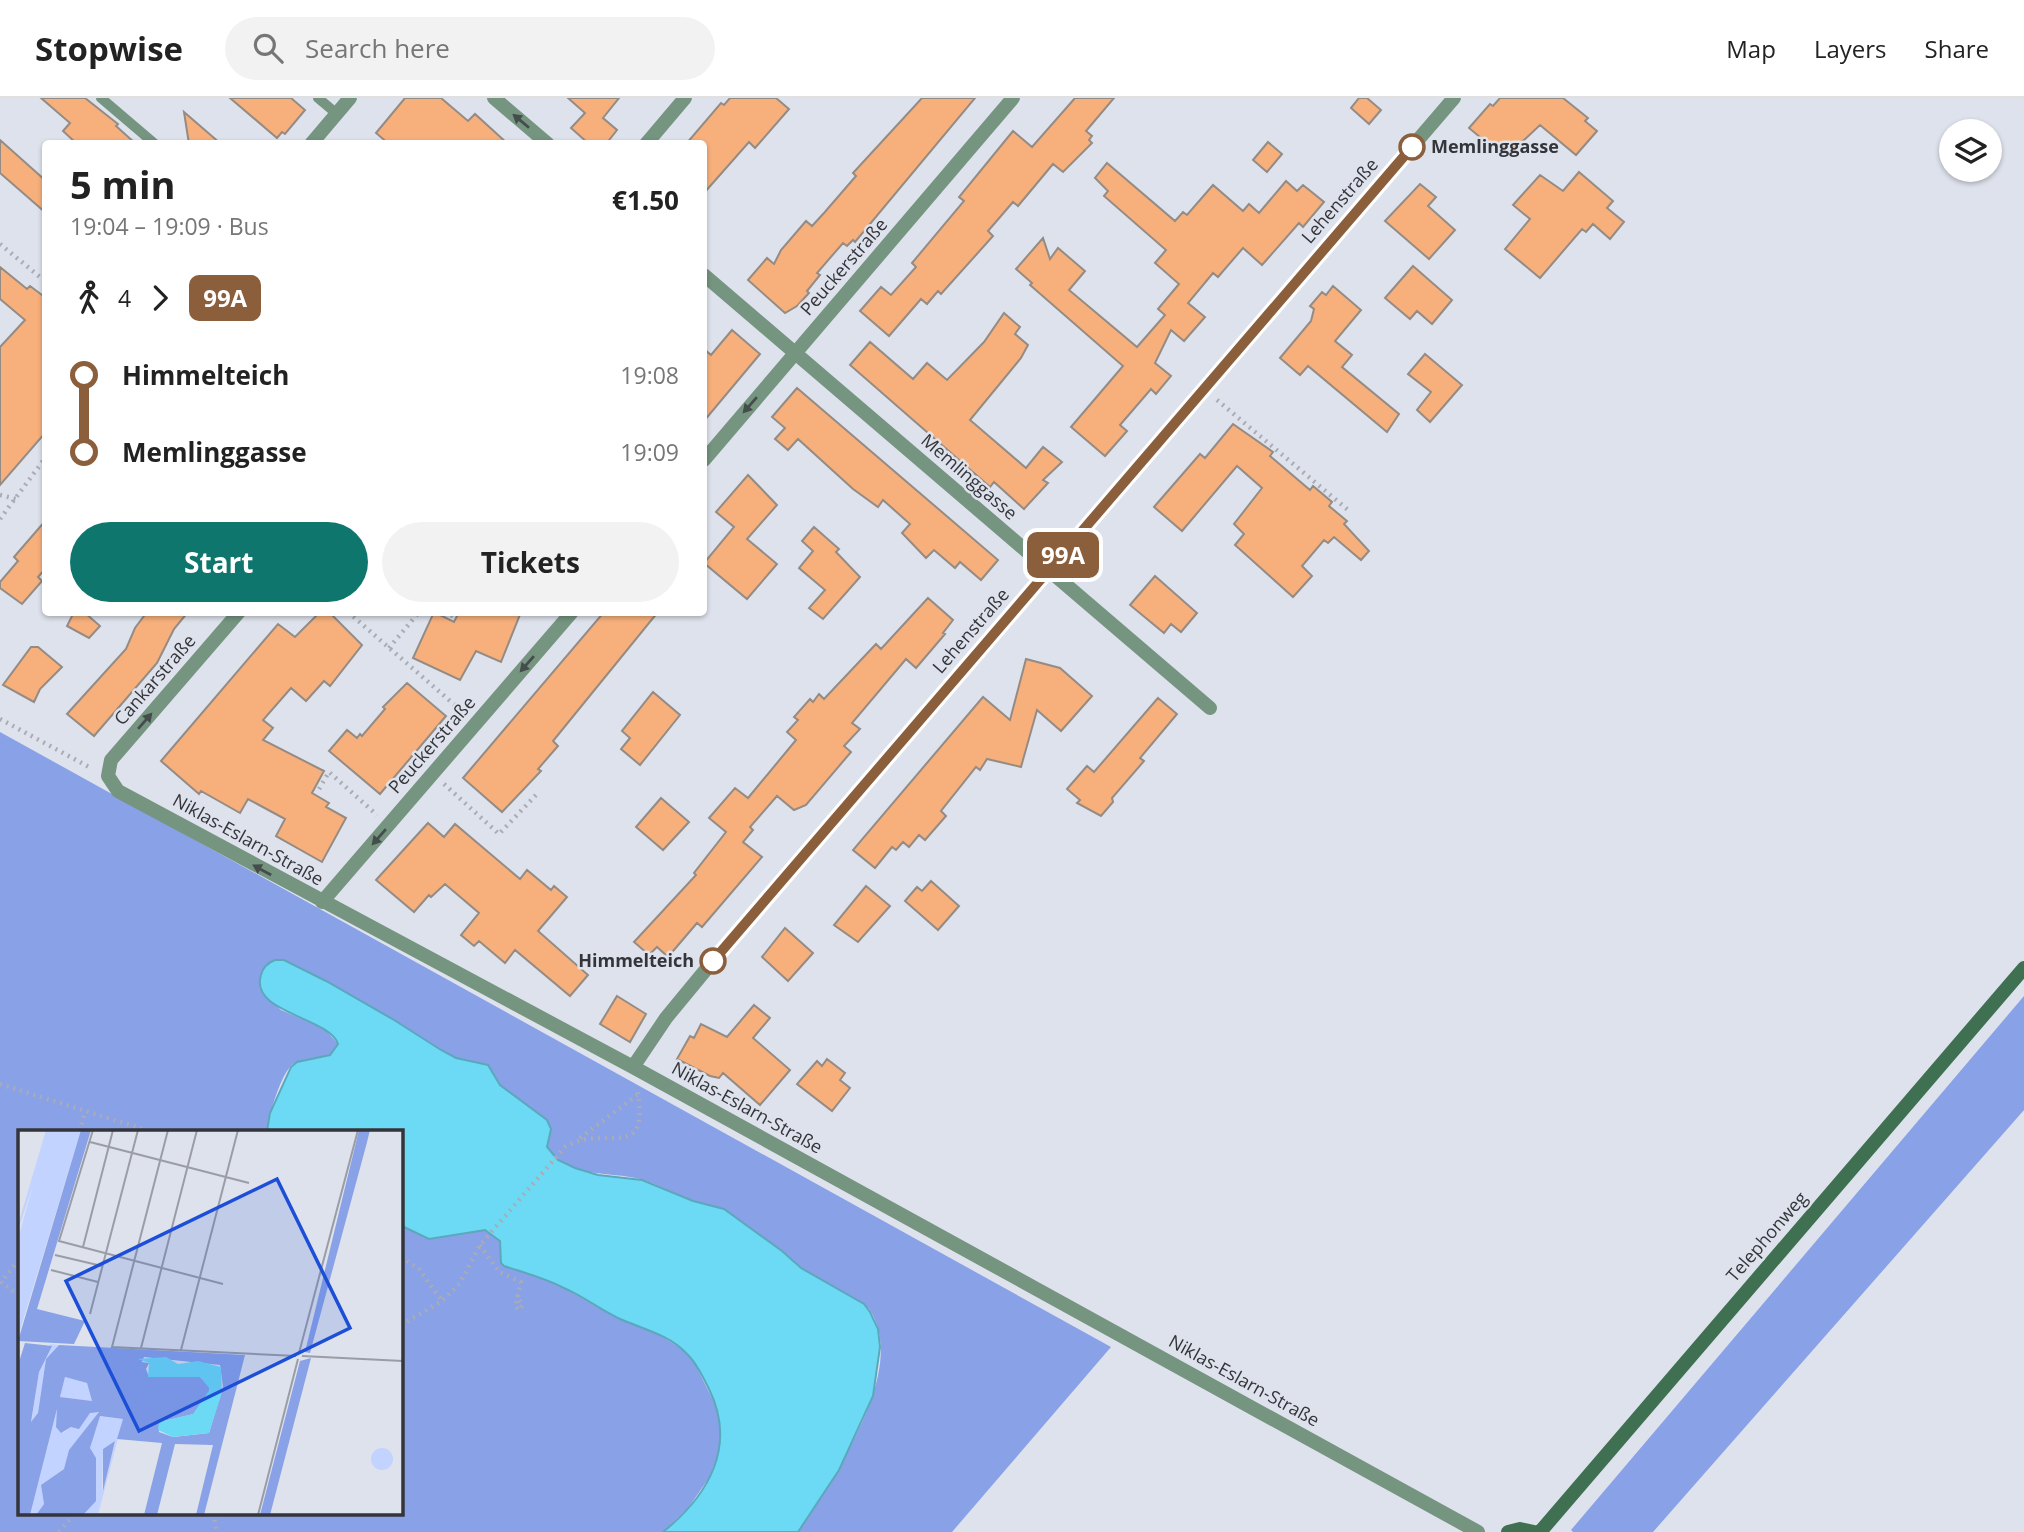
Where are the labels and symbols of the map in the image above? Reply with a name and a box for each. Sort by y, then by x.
one-way arrow [513,114,530,129]
marker: Memlinggasse [1399,134,1425,160]
place label: Memlinggasse [1431,134,1559,158]
street label: Lehenstraße [1296,153,1383,248]
street label: Peuckerstraße [794,213,892,320]
one-way arrow [742,396,758,414]
street label: Memlinggasse [917,428,1023,525]
line badge: 99A [1023,532,1103,578]
street label: Lehenstraße [927,583,1014,678]
street label: Cankarstraße [108,629,200,730]
one-way arrow [519,655,535,673]
street label: Peuckerstraße [382,691,480,798]
one-way arrow [137,712,153,730]
street label: Niklas-Eslarn-Straße [169,788,328,891]
one-way arrow [372,828,387,845]
one-way arrow [252,864,272,875]
place label: Himmelteich [578,948,694,972]
marker: Himmelteich [700,948,726,974]
street label: Niklas-Eslarn-Straße [668,1056,827,1159]
inset map [18,1130,402,1514]
street label: Telephonweg [1720,1186,1812,1287]
street label: Niklas-Eslarn-Straße [1165,1329,1324,1432]

